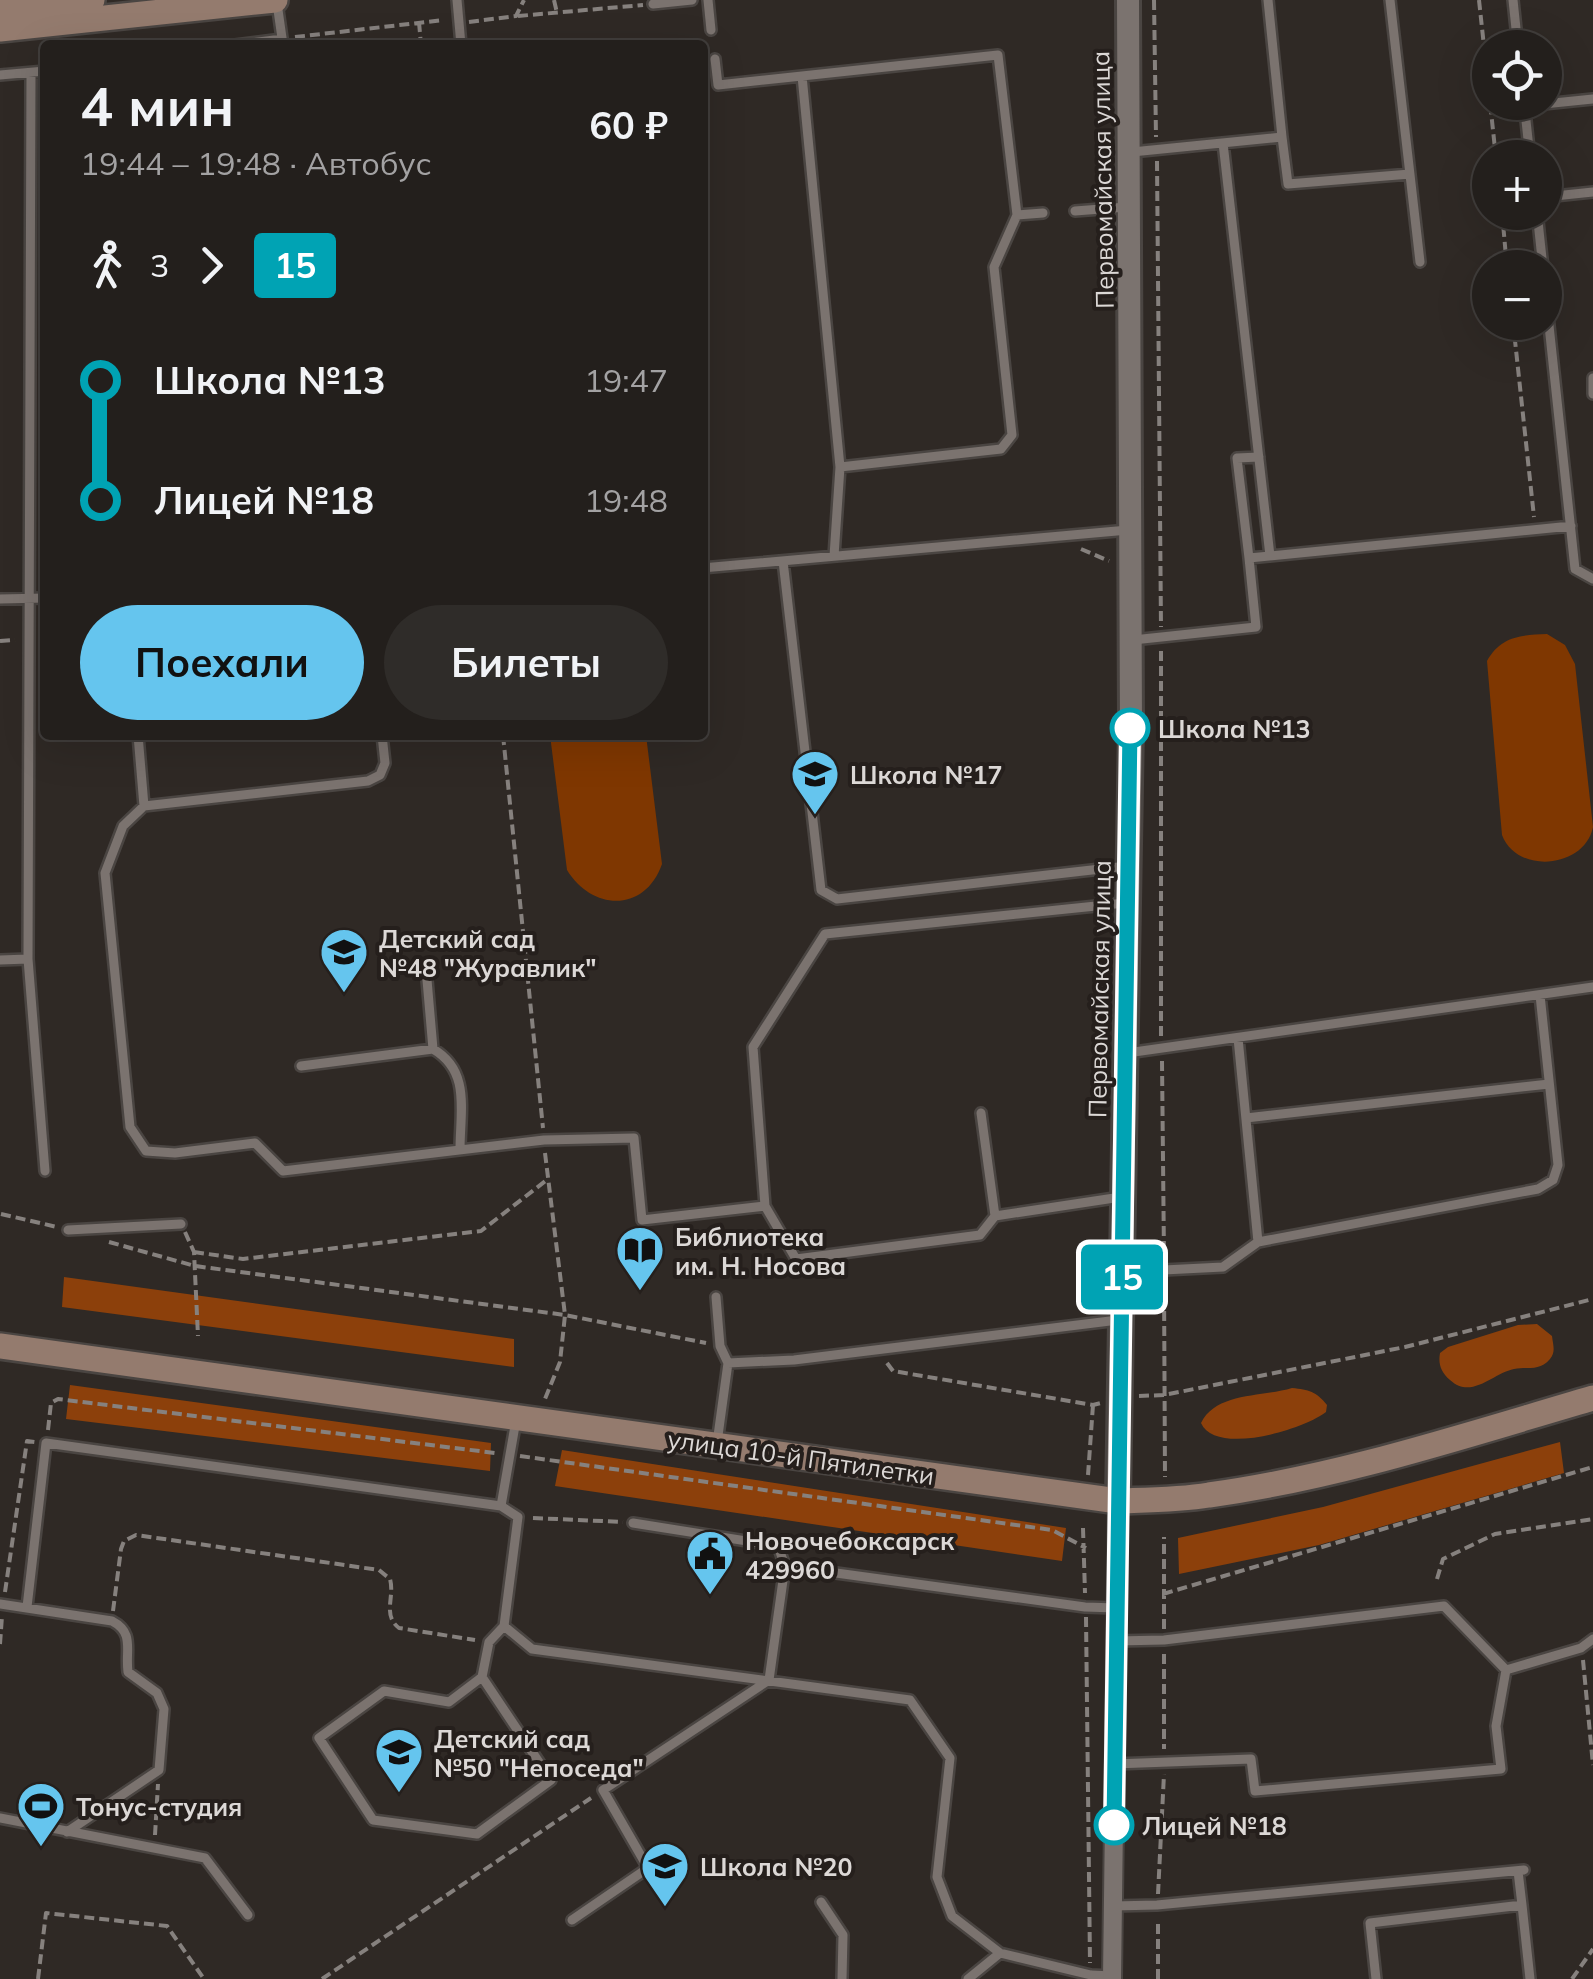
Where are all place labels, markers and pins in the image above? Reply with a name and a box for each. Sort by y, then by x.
marker: Школа №13 [1111,709,1149,747]
place label: Школа №13 [1158,713,1310,744]
school or university icon: Школа №17 [789,748,841,816]
place label: Школа №17 [850,759,1002,790]
place label: Детский сад №48 "Журавлик" [379,923,596,983]
school or university icon: Детский сад №48 "Журавлик" [318,926,370,994]
place label: Библиотека им. Н. Носова [675,1221,846,1281]
library icon: Библиотека им. Н. Носова [614,1224,666,1292]
place label: Новочебоксарск 429960 [745,1525,955,1585]
public building icon: Новочебоксарск 429960 [684,1528,736,1596]
place label: Детский сад №50 "Непоседа" [434,1723,644,1783]
school or university icon: Детский сад №50 "Непоседа" [373,1726,425,1794]
sports icon: Тонус-студия [15,1780,67,1848]
place label: Тонус-студия [76,1791,242,1822]
marker: Лицей №18 [1095,1806,1133,1844]
place label: Лицей №18 [1142,1810,1287,1841]
school or university icon: Школа №20 [639,1840,691,1908]
place label: Школа №20 [700,1851,852,1882]

